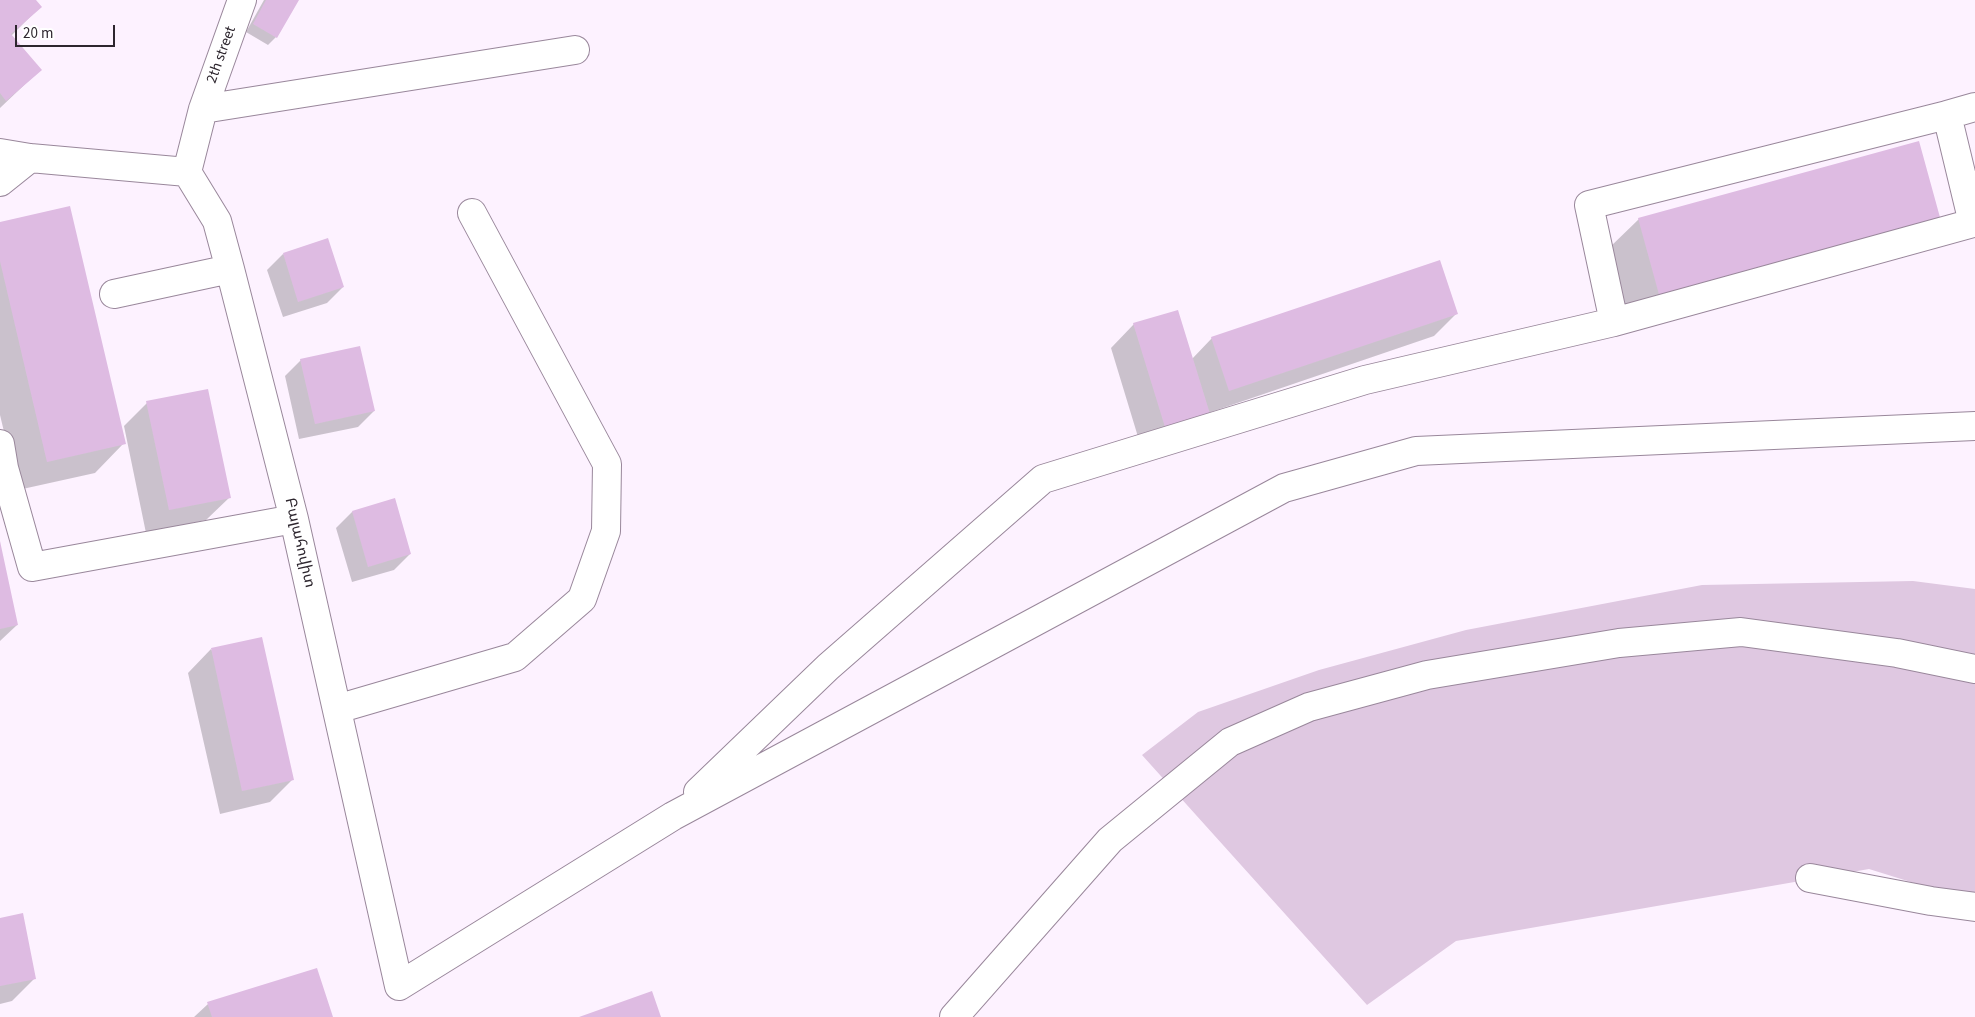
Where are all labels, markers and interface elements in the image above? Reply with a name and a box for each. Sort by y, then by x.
scale bar [18,15,118,47]
text: 20 m [23,23,53,44]
street label: 2th street [203,24,241,86]
street label: Բալահովիտ [280,496,318,590]

